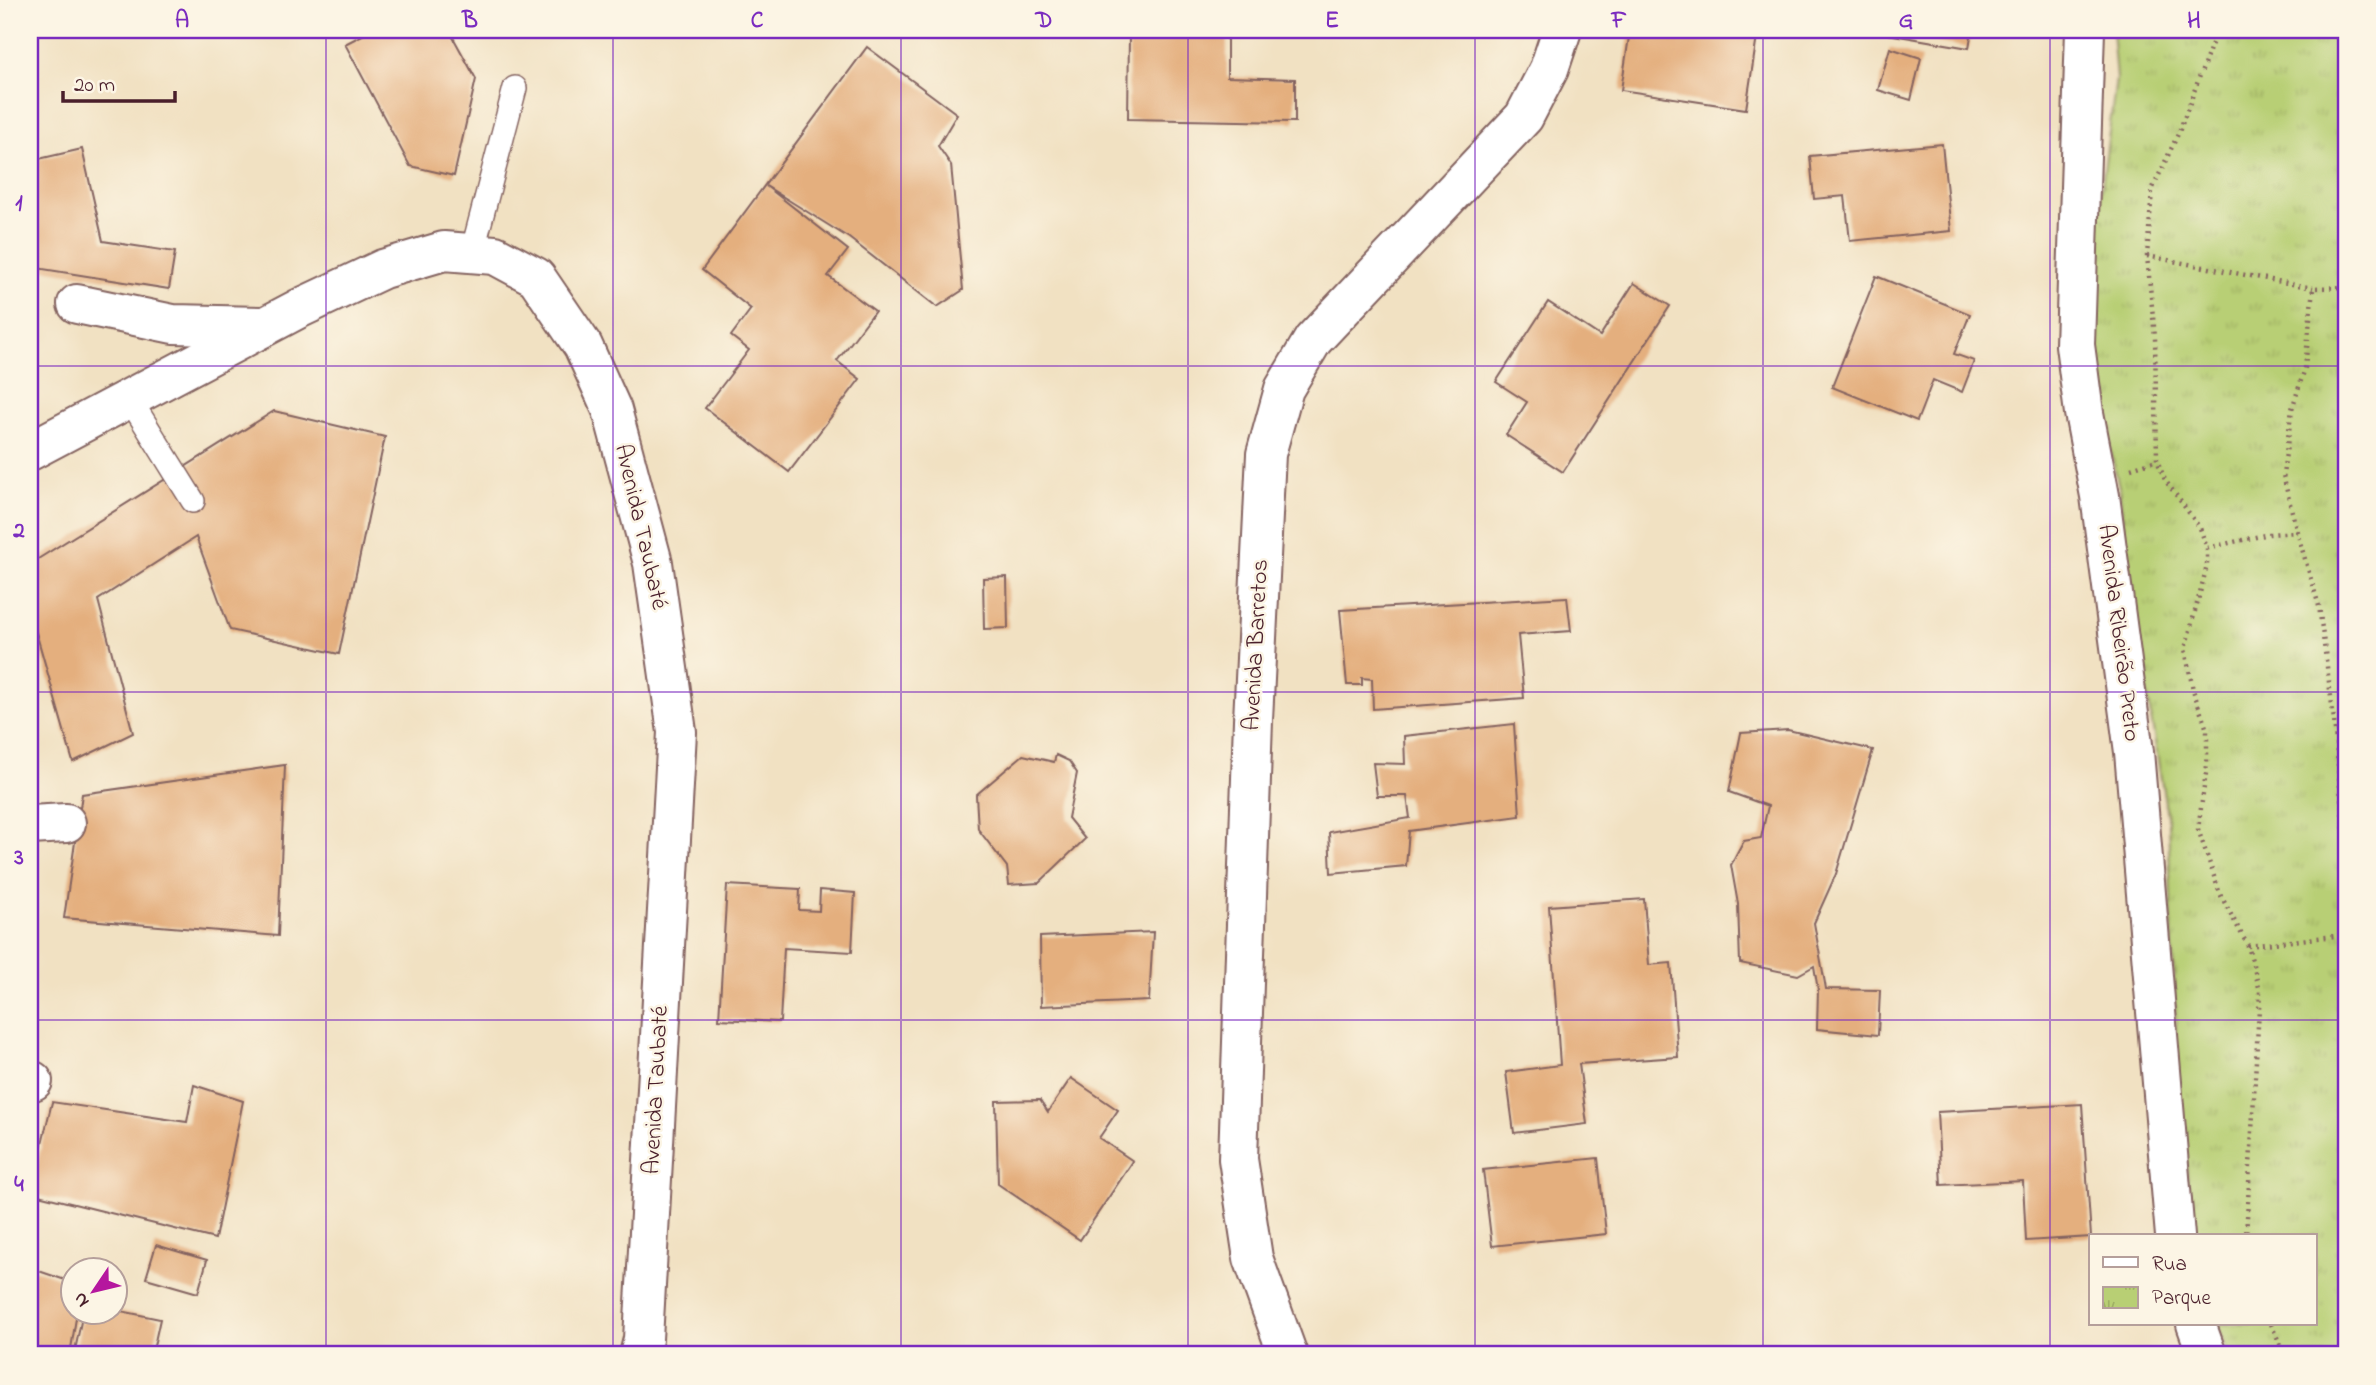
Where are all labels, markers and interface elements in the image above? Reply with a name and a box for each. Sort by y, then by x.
text: A [175,5,189,38]
text: B [461,5,478,38]
text: C [751,5,764,38]
text: D [1035,5,1052,38]
text: E [1325,5,1339,38]
text: F [1611,5,1627,38]
text: G [1899,5,1913,38]
text: H [2187,5,2201,38]
scale bar [63,60,175,104]
text: 20 m [74,71,115,101]
text: 1 [15,188,23,221]
street label: Avenida Taubaté [604,441,676,613]
text: 2 [12,515,25,548]
street label: Avenida Ribeirão Preto [2087,522,2149,744]
street label: Avenida Barretos [1235,558,1279,732]
text: 3 [13,842,24,875]
street label: Avenida Taubaté [635,1004,679,1175]
text: 4 [14,1169,24,1202]
legend [2089,1234,2316,1326]
text: Rua [2152,1250,2187,1280]
north arrow [60,1256,130,1326]
text: Parque [2152,1284,2211,1314]
text: N [67,1286,97,1312]

